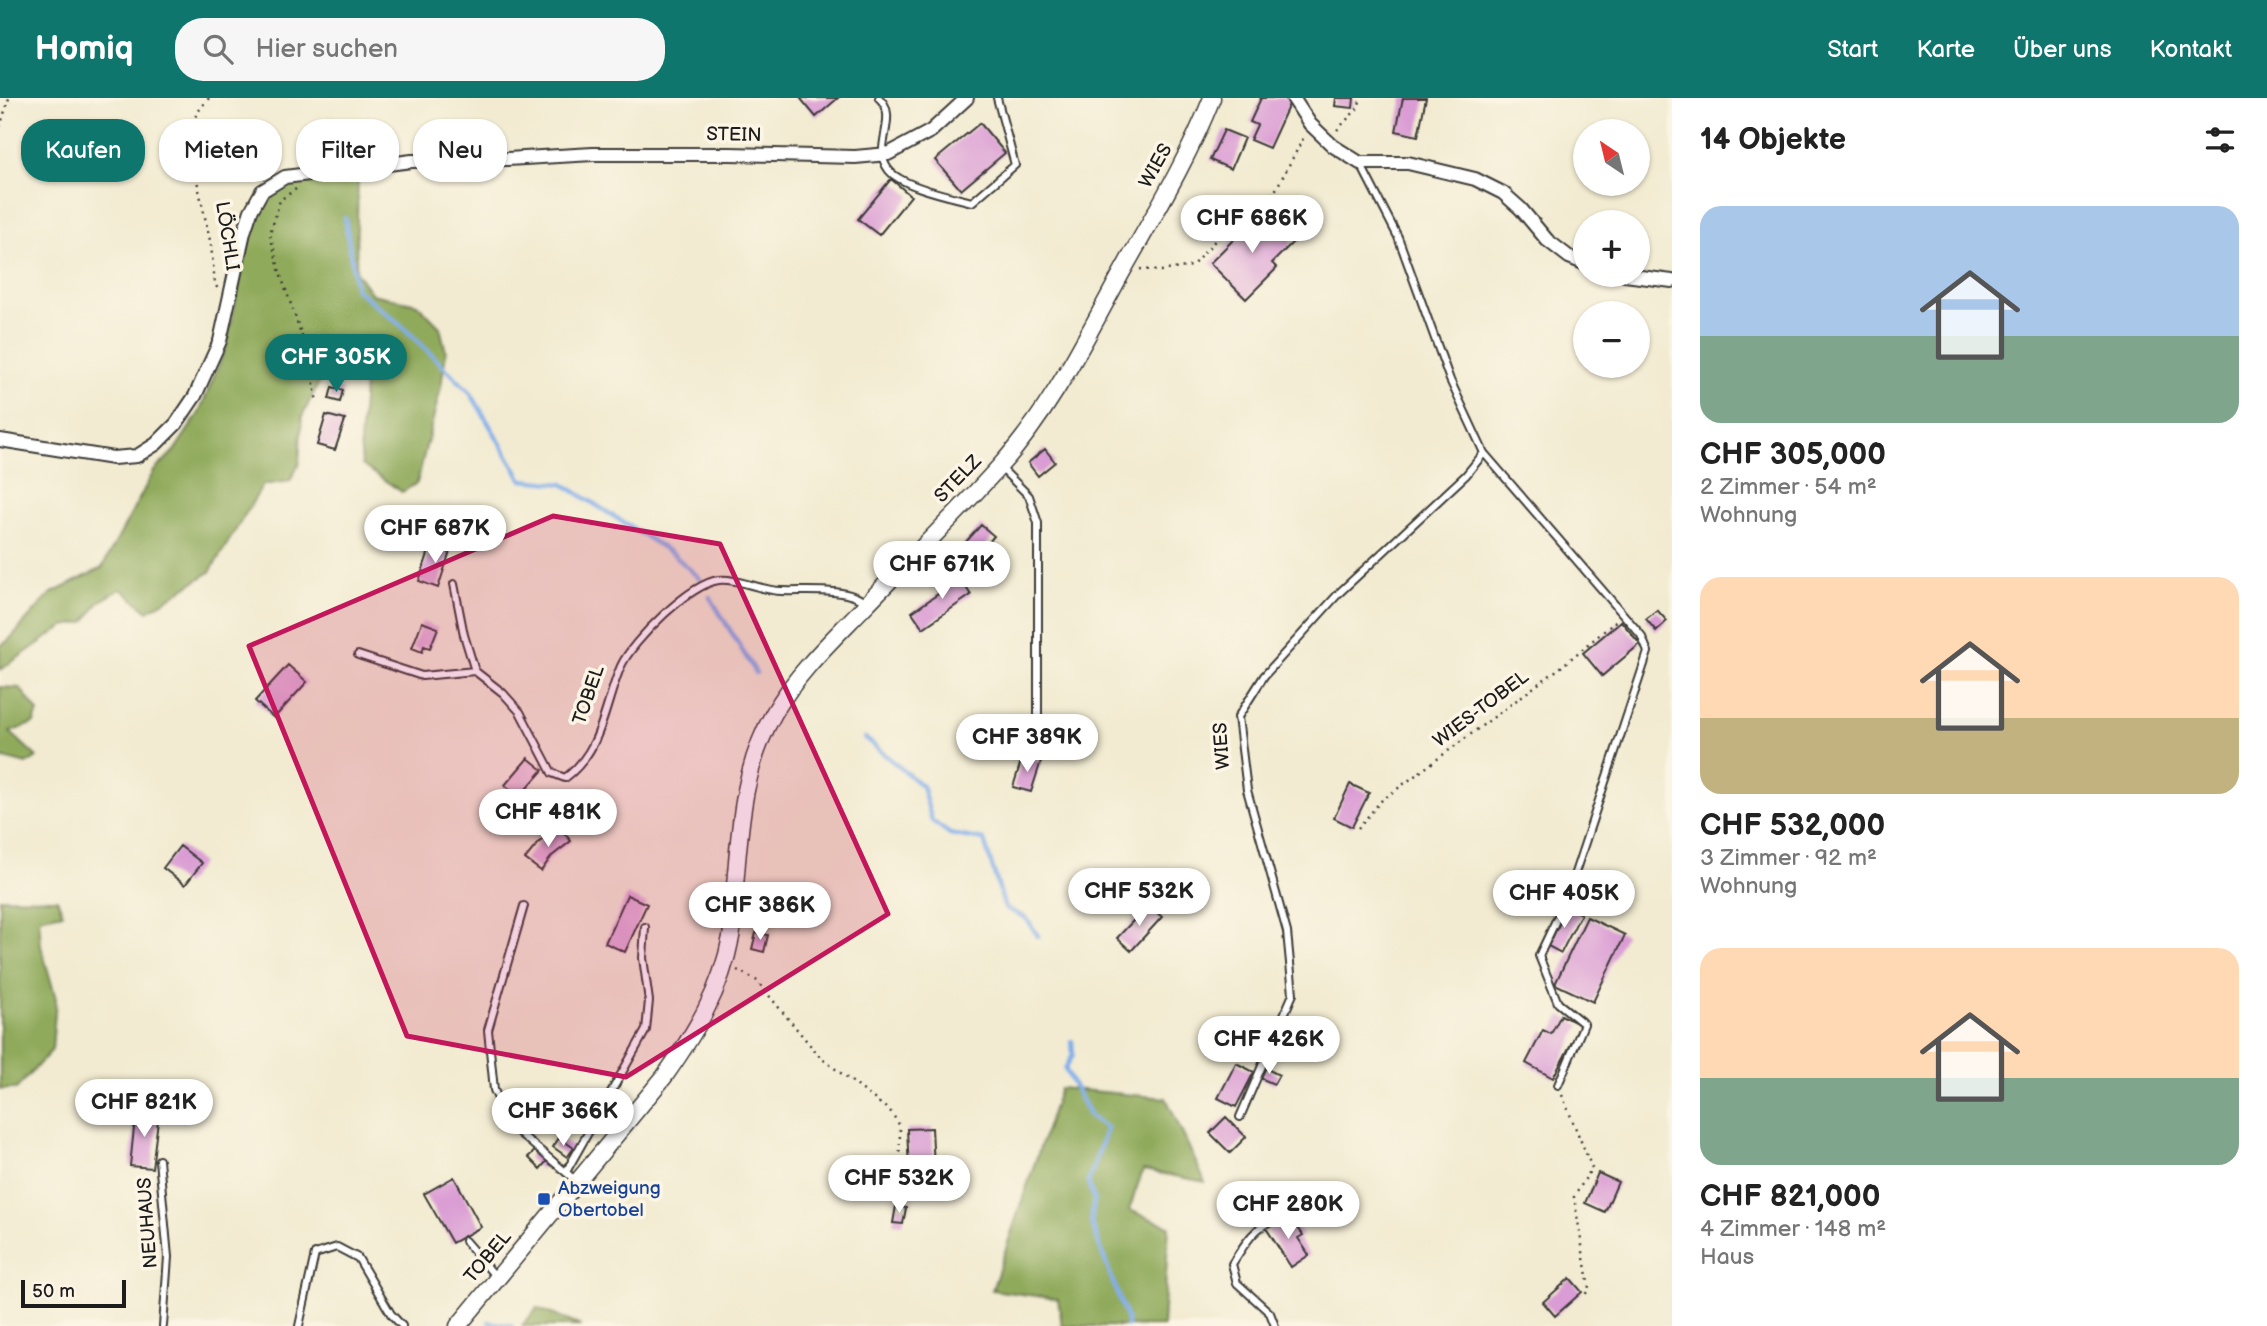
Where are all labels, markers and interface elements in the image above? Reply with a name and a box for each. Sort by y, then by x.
search box [175,18,665,81]
text: Homiq [35,29,133,69]
icon: search [199,30,237,68]
text: Hier suchen [255,34,398,65]
text: Start [1827,35,1878,64]
text: Karte [1916,35,1975,64]
text: Über uns [2013,35,2112,64]
text: Kontakt [2150,35,2232,64]
chip: Kaufen [21,119,145,182]
chip: Mieten [159,119,282,182]
chip: Filter [296,119,399,182]
chip: Neu [413,119,507,182]
north arrow [1573,119,1650,196]
map controls [1573,119,1650,378]
icon: filters [2201,121,2239,159]
text: 14 Objekte [1700,122,1846,158]
street label: STEIN [706,123,762,147]
street label: WIES [1134,140,1178,192]
pin: CHF 686K [1180,195,1324,255]
street label: LÖCHLI [210,200,244,272]
text: CHF 686K [1197,204,1307,232]
button: + [1573,210,1650,287]
icon: home [1907,252,2033,378]
button: − [1573,301,1650,378]
pin: CHF 305K [264,334,408,394]
text: CHF 305K [281,343,391,371]
text: CHF 305,000 [1700,437,1886,473]
street label: STELZ [930,450,987,508]
text: 2 Zimmer · 54 m² [1700,473,1877,501]
text: Wohnung [1700,501,1797,529]
pin: CHF 687K [363,505,507,565]
text: CHF 687K [380,514,490,542]
pin: CHF 671K [870,542,1014,601]
text: CHF 671K [889,550,995,578]
icon: home [1907,623,2033,749]
street label: TOBEL [568,662,610,728]
street label: WIES-TOBEL [1429,666,1533,752]
pin: CHF 389K [955,714,1099,774]
street label: WIES [1209,722,1235,770]
text: CHF 389K [972,723,1082,751]
pin: CHF 481K [476,790,620,849]
text: CHF 481K [495,798,601,826]
text: CHF 532,000 [1700,808,1885,844]
text: 3 Zimmer · 92 m² [1700,844,1877,872]
pin: CHF 532K [1067,868,1211,928]
pin: CHF 405K [1492,870,1636,930]
text: Wohnung [1700,872,1797,900]
text: CHF 532K [1084,877,1194,905]
text: CHF 405K [1509,879,1619,907]
pin: CHF 386K [688,882,832,942]
text: CHF 386K [705,891,815,919]
icon: home [1907,994,2033,1120]
pin: CHF 426K [1197,1016,1341,1076]
text: CHF 426K [1214,1025,1324,1053]
pin: CHF 821K [72,1080,216,1139]
text: CHF 821K [91,1088,197,1116]
pin: CHF 366K [491,1088,635,1148]
text: CHF 366K [508,1097,618,1125]
pin: CHF 532K [827,1156,971,1215]
text: CHF 532K [844,1164,954,1192]
street label: NEUHAUS [133,1177,163,1269]
place label: Abzweigung Obertobel [558,1177,661,1222]
text: CHF 821,000 [1700,1179,1880,1215]
pin: CHF 280K [1216,1182,1360,1241]
text: CHF 280K [1232,1190,1344,1218]
marker: Abzweigung Obertobel [536,1191,552,1207]
text: 4 Zimmer · 148 m² [1700,1215,1886,1243]
street label: TOBEL [460,1226,517,1288]
text: Haus [1700,1243,1754,1271]
scale bar [21,1277,126,1309]
text: 50 m [32,1280,75,1303]

